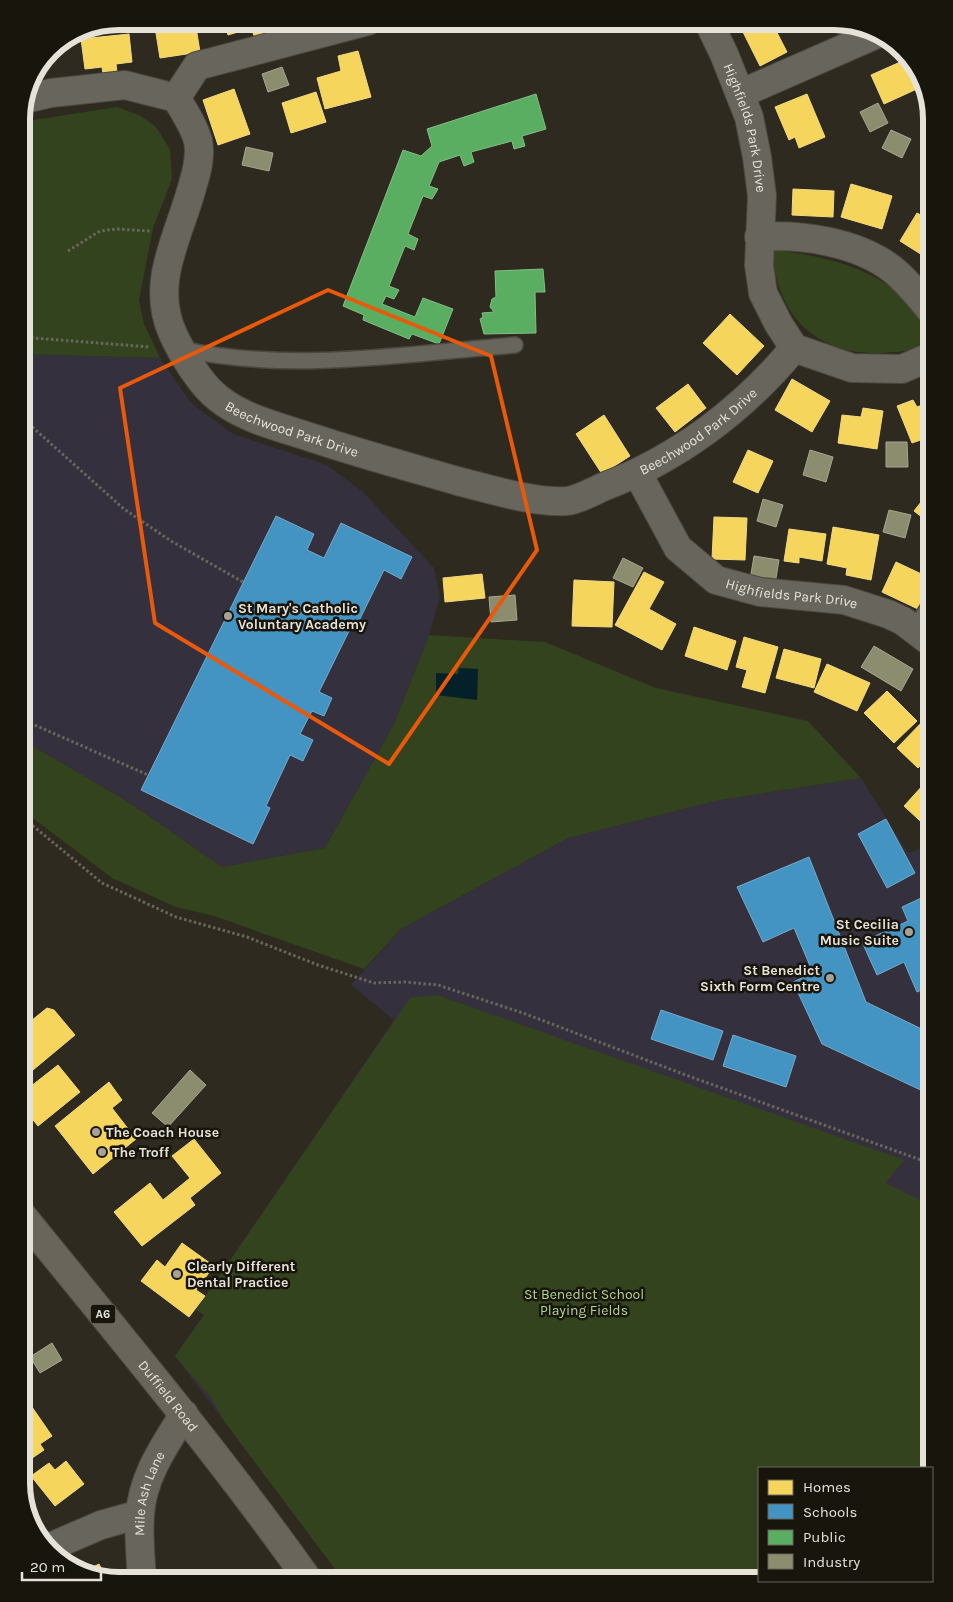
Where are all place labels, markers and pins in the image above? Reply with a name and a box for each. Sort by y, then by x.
place label: St Mary's Catholic Voluntary Academy [238,600,366,633]
marker: St Mary's Catholic Voluntary Academy [222,610,234,622]
place label: St Cecilia Music Suite [820,916,899,949]
marker: St Cecilia Music Suite [903,926,915,938]
place label: St Benedict Sixth Form Centre [700,962,820,995]
marker: St Benedict Sixth Form Centre [824,972,836,984]
place label: The Coach House [106,1124,219,1141]
marker: The Coach House [90,1126,102,1138]
place label: The Troff [112,1144,170,1161]
marker: The Troff [96,1146,108,1158]
place label: Clearly Different Dental Practice [187,1258,296,1291]
marker: Clearly Different Dental Practice [171,1268,183,1280]

